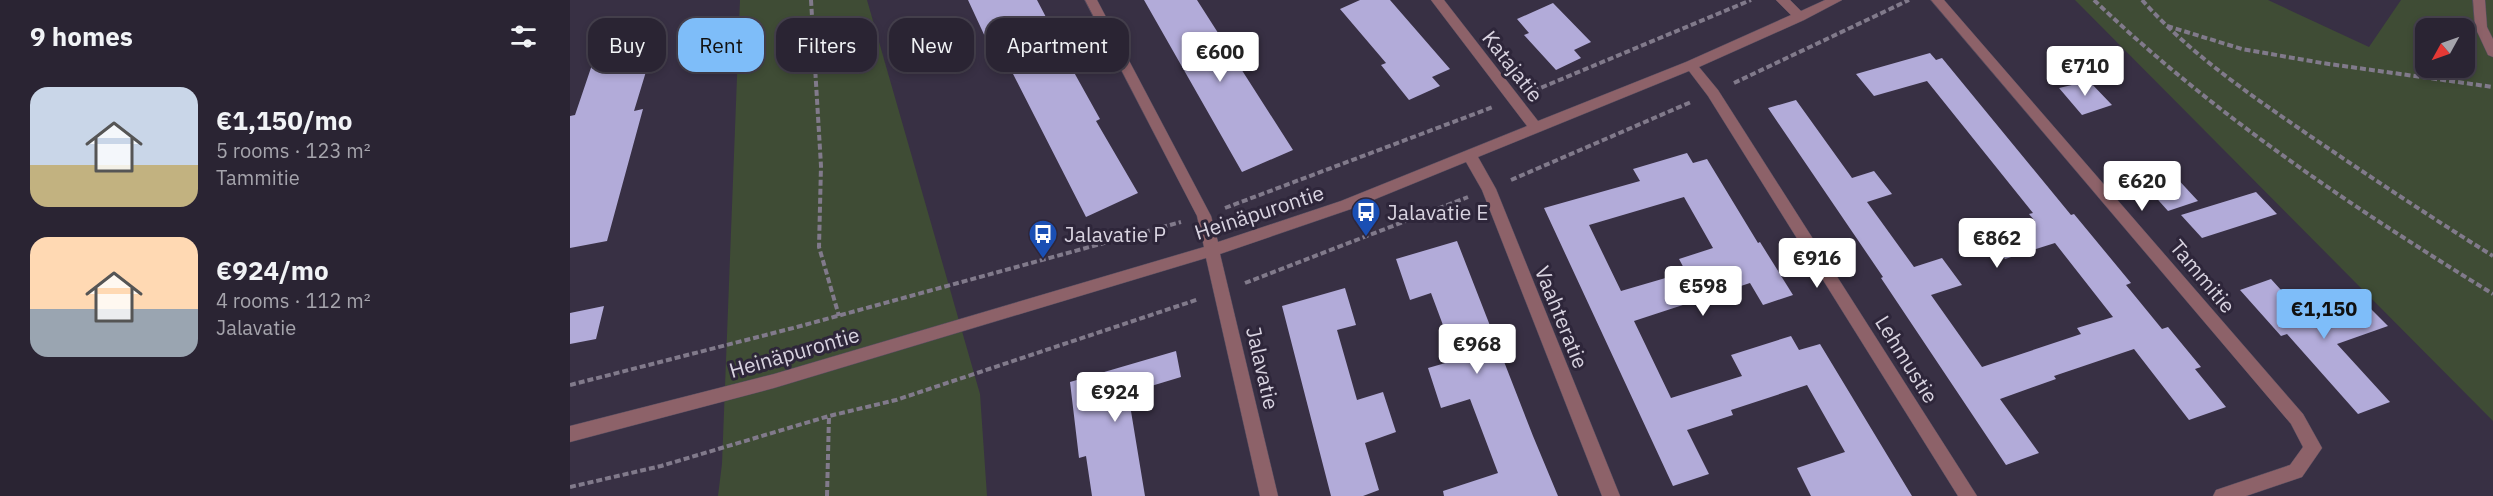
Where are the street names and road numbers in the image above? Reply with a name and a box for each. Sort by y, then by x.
street label: Katajatie [1476,25,1550,107]
street label: Heinäpurontie [1191,178,1327,246]
street label: Tammitie [2164,233,2242,319]
street label: Vaahteratie [1529,262,1595,372]
street label: Lehmustie [1869,310,1945,408]
street label: Heinäpurontie [726,320,862,384]
street label: Jalavatie [1240,324,1286,412]

